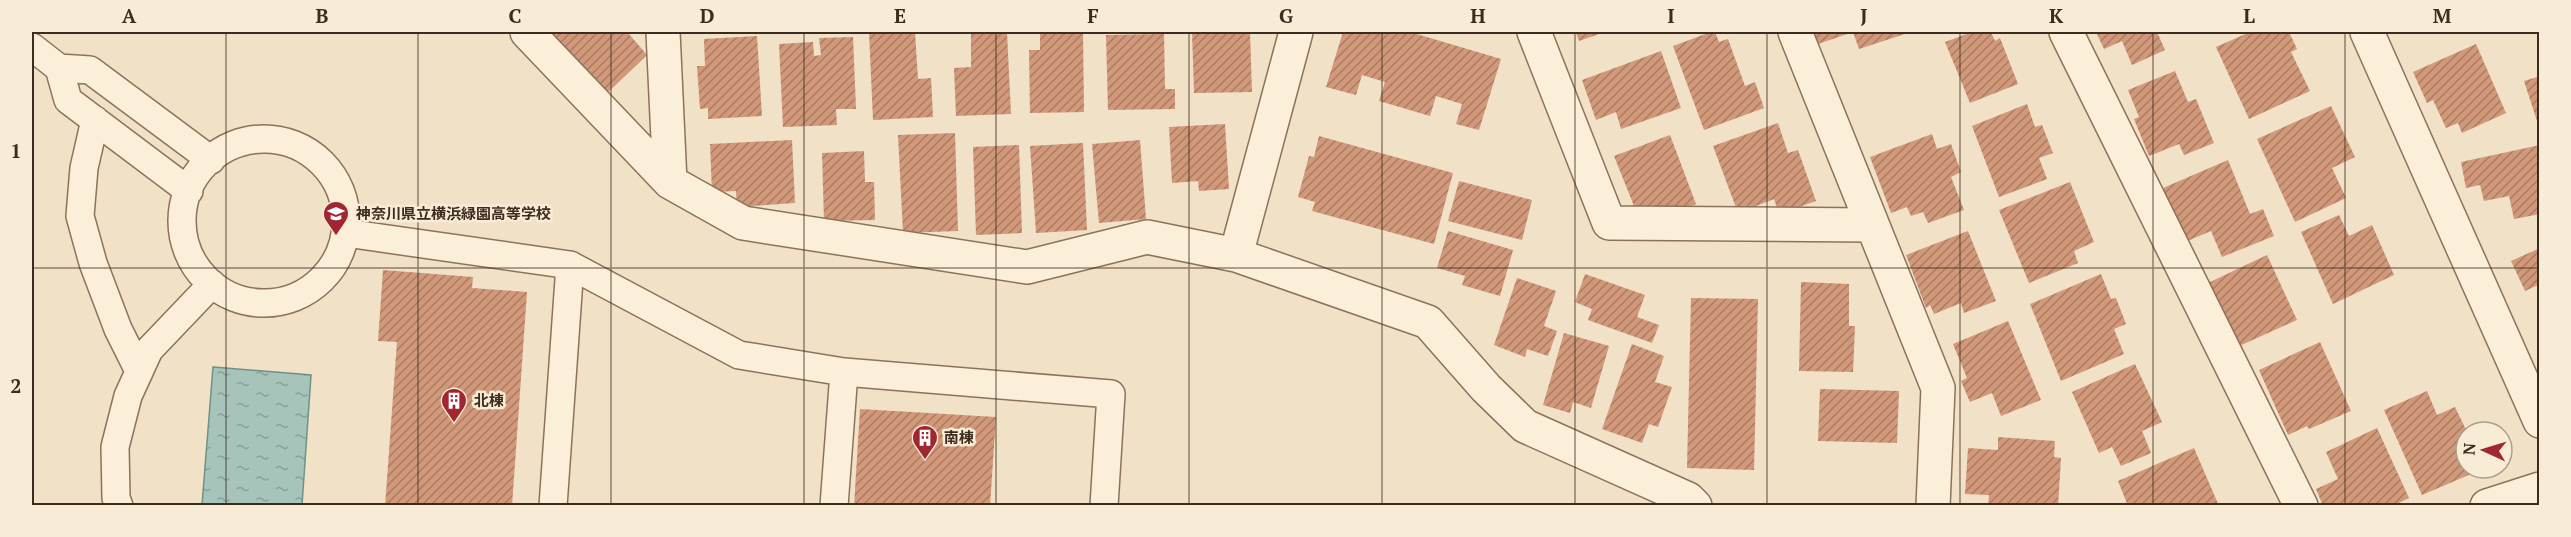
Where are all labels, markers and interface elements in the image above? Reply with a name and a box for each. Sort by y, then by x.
text: A [122,2,137,29]
text: B [316,2,329,29]
text: C [508,2,522,29]
text: D [700,2,714,29]
text: E [894,2,906,29]
text: F [1087,2,1099,29]
text: G [1279,2,1293,29]
text: H [1470,2,1486,29]
text: I [1667,2,1675,29]
text: J [1860,2,1868,29]
text: K [2049,2,2064,29]
text: L [2243,2,2255,29]
text: M [2433,2,2452,29]
text: 1 [10,137,22,164]
school or university icon: 神奈川県立横浜緑園高等学校 [321,199,351,237]
place label: 神奈川県立横浜緑園高等学校 [355,203,551,223]
text: 2 [10,372,22,399]
building icon: 北棟 [439,386,469,424]
place label: 北棟 [474,390,504,410]
north arrow [2454,420,2514,480]
building icon: 南棟 [910,423,940,461]
place label: 南棟 [944,427,974,447]
text: N [2458,442,2480,456]

